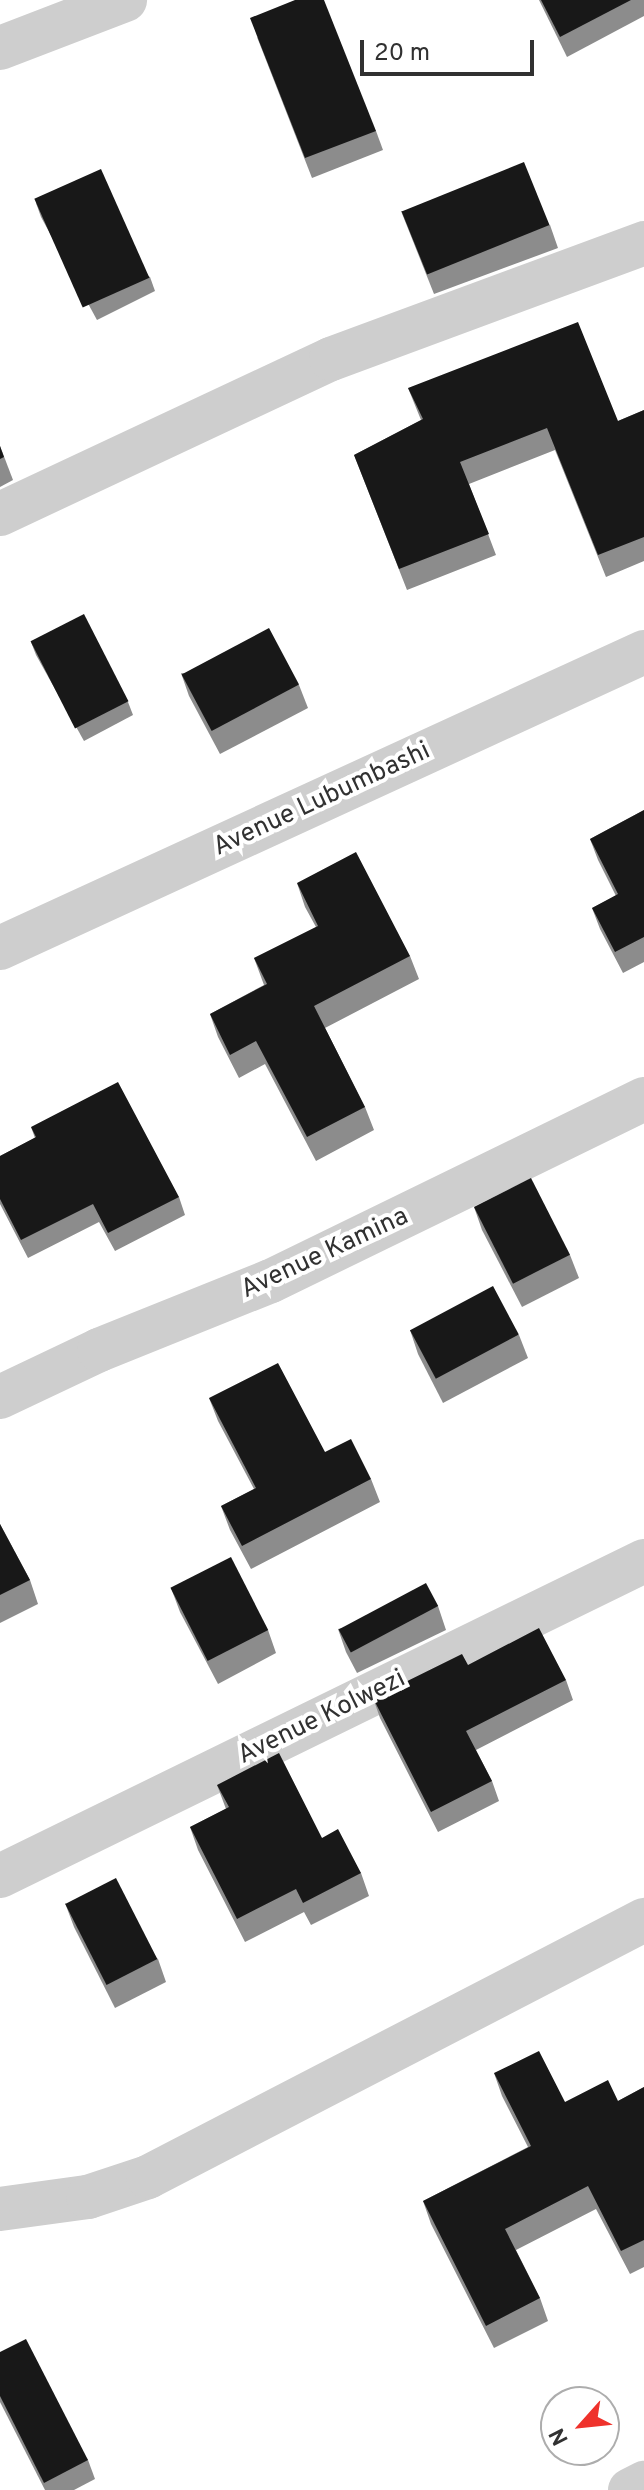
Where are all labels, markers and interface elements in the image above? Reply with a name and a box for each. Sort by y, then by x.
scale bar [364,24,538,74]
text: 20 m [374,39,430,69]
street label: Avenue Lubumbashi [209,736,435,864]
street label: Avenue Kamina [236,1202,414,1306]
street label: Avenue Kolwezi [233,1664,411,1772]
north arrow [540,2386,620,2466]
text: N [544,2423,576,2449]

